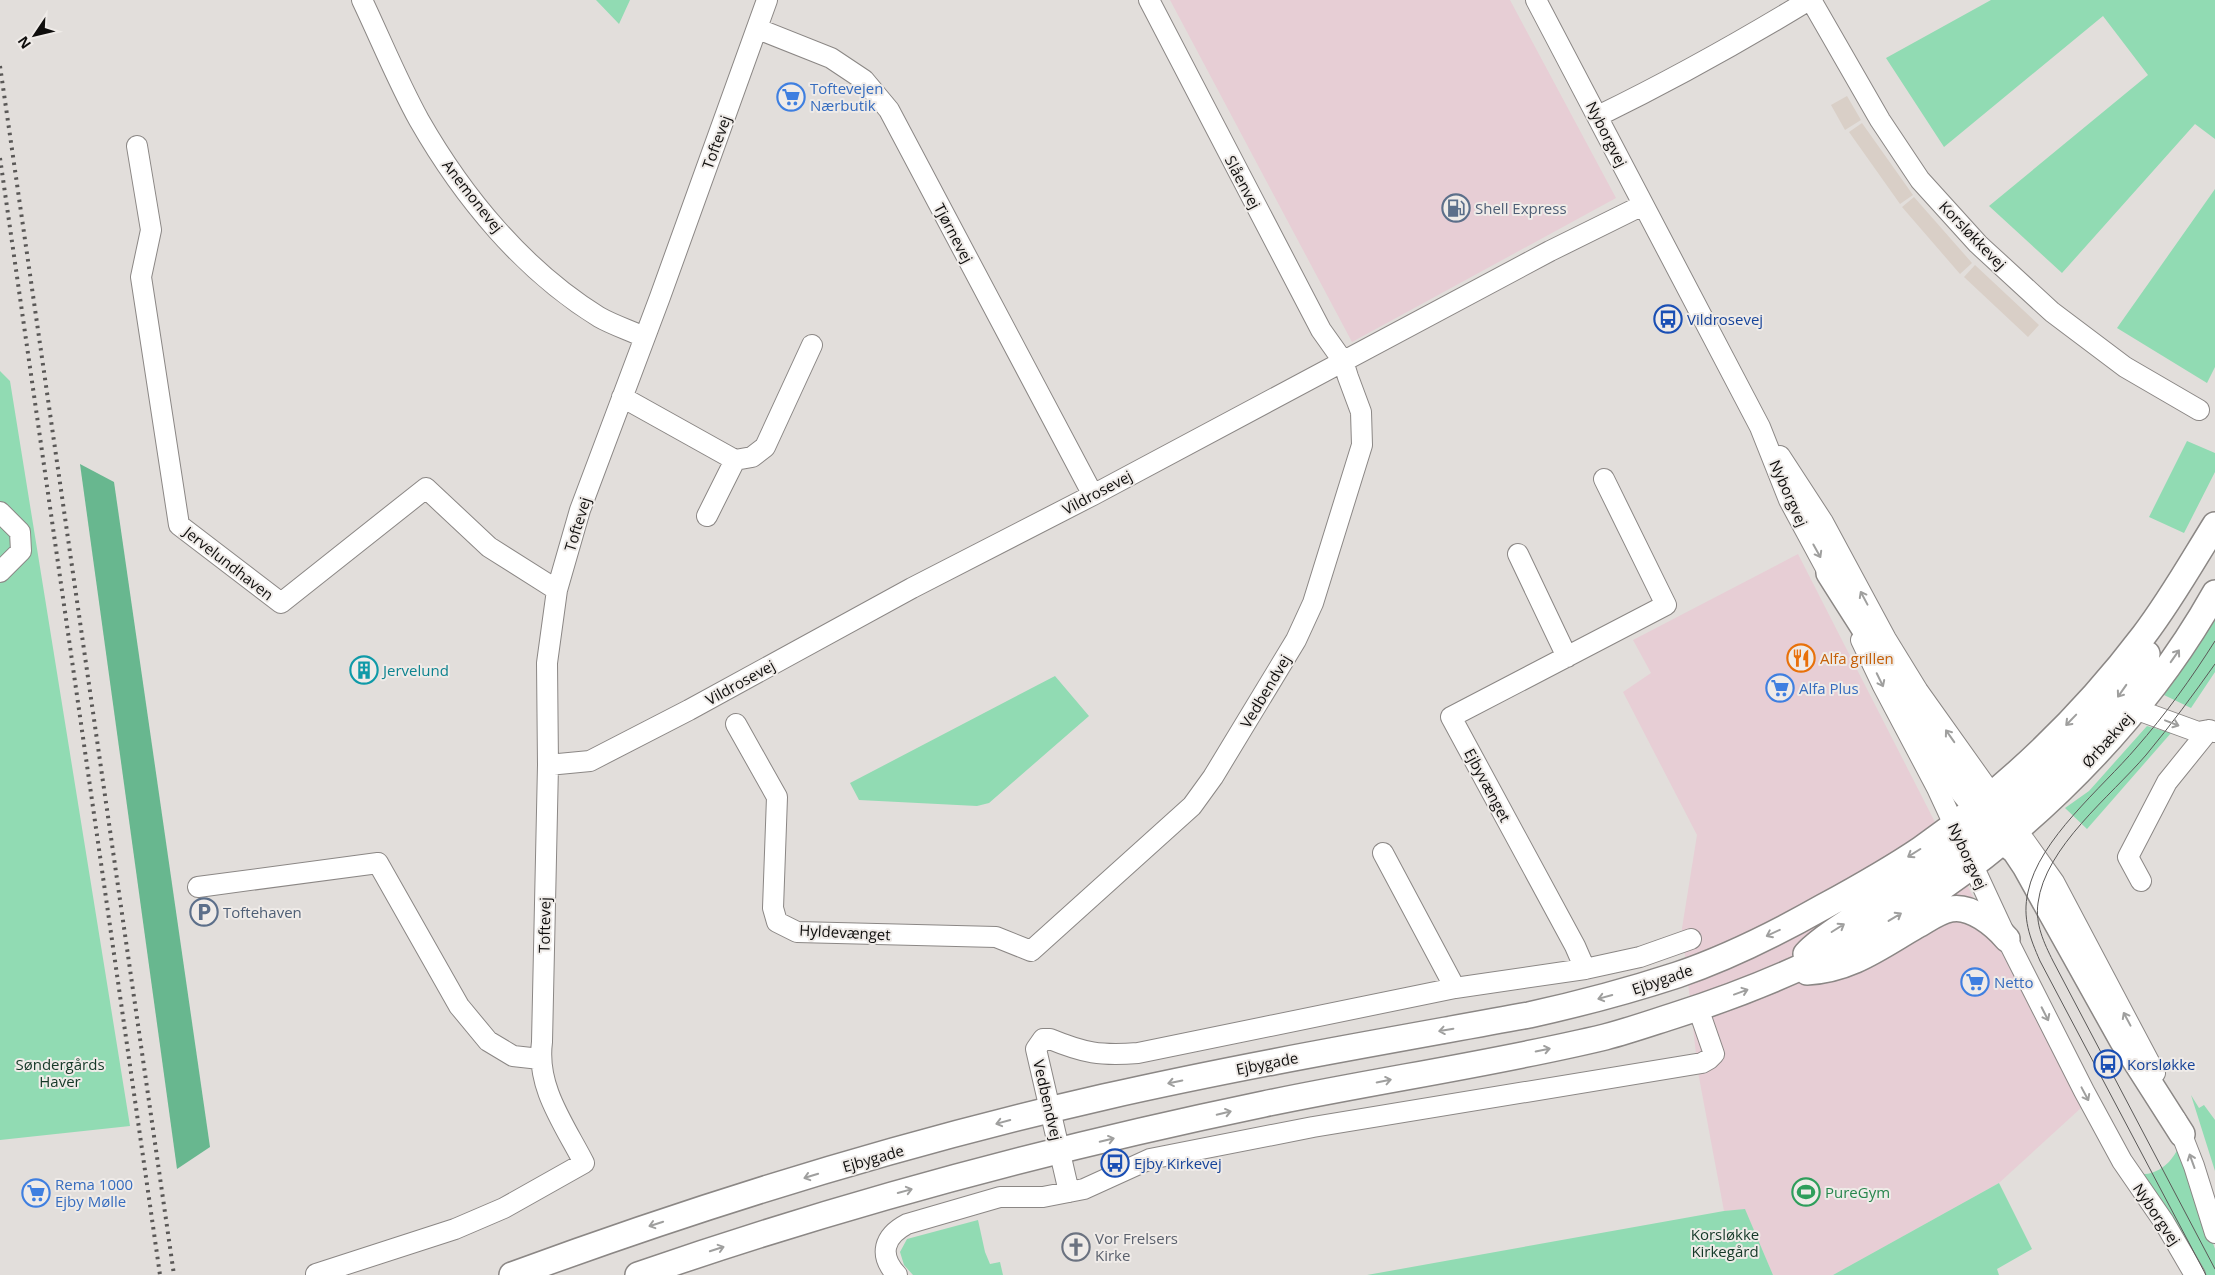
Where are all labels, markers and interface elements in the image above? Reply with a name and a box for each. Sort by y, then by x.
north arrow [10,10,60,60]
text: N [13,33,35,53]
place label: Toftevejen Nærbutik [810,78,883,115]
supermarket icon: Toftevejen Nærbutik [776,82,806,112]
street label: Nyborgvej [1582,98,1632,170]
street label: Toftevej [697,112,735,172]
street label: Slåenvej [1221,152,1265,212]
street label: Anemonevej [438,155,508,237]
fuel station icon: Shell Express [1441,193,1471,223]
street label: Korsløkkevej [1935,196,2011,274]
place label: Shell Express [1475,198,1567,218]
street label: Tjørnevej [930,200,978,266]
bus stop icon: Vildrosevej [1653,304,1683,334]
place label: Vildrosevej [1687,309,1763,329]
street label: Nyborgvej [1765,457,1813,529]
street label: Vildrosevej [1059,465,1135,519]
street label: Toftevej [559,494,595,554]
street label: Jervelundhaven [179,520,278,604]
one-way arrow [1812,543,1822,558]
one-way arrow [1859,591,1869,606]
restaurant icon: Alfa grillen [1786,643,1816,673]
place label: Alfa grillen [1820,648,1894,668]
one-way arrow [2170,649,2180,663]
street label: Vedbendvej [1235,651,1295,731]
building icon: Jervelund [349,655,379,685]
street label: Vildrosevej [702,655,778,709]
place label: Jervelund [381,660,449,680]
one-way arrow [1876,672,1885,687]
supermarket icon: Alfa Plus [1765,673,1795,703]
place label: Alfa Plus [1799,678,1859,698]
one-way arrow [2117,684,2127,698]
street label: Ørbækvej [2077,708,2137,772]
one-way arrow [2065,714,2077,726]
one-way arrow [2163,719,2179,728]
one-way arrow [1945,729,1955,743]
street label: Ejbyvænget [1460,745,1516,825]
street label: Nyborgvej [1944,820,1992,892]
one-way arrow [1907,848,1921,858]
parking icon: Toftehaven [189,897,219,927]
street label: Toftevej [534,897,554,953]
place label: Toftehaven [223,902,302,922]
one-way arrow [1887,912,1901,922]
street label: Hyldevænget [799,920,891,944]
one-way arrow [1831,923,1845,933]
one-way arrow [1766,929,1781,939]
street label: Ejbygade [1629,959,1695,999]
supermarket icon: Netto [1960,967,1990,997]
place label: Netto [1994,972,2033,992]
one-way arrow [1733,987,1748,996]
one-way arrow [1597,993,1613,1002]
one-way arrow [2041,1006,2050,1021]
one-way arrow [2122,1012,2131,1027]
one-way arrow [1438,1026,1454,1036]
one-way arrow [1535,1045,1551,1054]
street label: Ejbygade [1234,1047,1300,1079]
bus stop icon: Korsløkke [2093,1049,2123,1079]
park label: Søndergårds Haver [15,1054,105,1091]
place label: Korsløkke [2127,1054,2195,1074]
street label: Vedbendvej [1029,1058,1067,1142]
one-way arrow [1375,1076,1391,1085]
one-way arrow [1167,1078,1183,1087]
one-way arrow [2081,1086,2091,1100]
one-way arrow [1216,1108,1232,1117]
one-way arrow [995,1118,1011,1128]
one-way arrow [1098,1135,1114,1144]
street label: Ejbygade [840,1140,906,1176]
bus stop icon: Ejby Kirkevej [1100,1148,1130,1178]
place label: Ejby Kirkevej [1134,1153,1222,1173]
one-way arrow [2187,1153,2196,1169]
one-way arrow [804,1171,820,1181]
place label: Rema 1000 Ejby Mølle [55,1174,133,1211]
sports icon: PureGym [1791,1177,1821,1207]
supermarket icon: Rema 1000 Ejby Mølle [21,1178,51,1208]
street label: Nyborgvej [2129,1179,2185,1249]
place label: PureGym [1825,1182,1890,1202]
one-way arrow [897,1186,913,1195]
one-way arrow [649,1220,665,1230]
park label: Korsløkke Kirkegård [1691,1224,1759,1261]
place label: Vor Frelsers Kirke [1095,1228,1178,1265]
church icon: Vor Frelsers Kirke [1061,1232,1091,1262]
one-way arrow [709,1244,725,1253]

